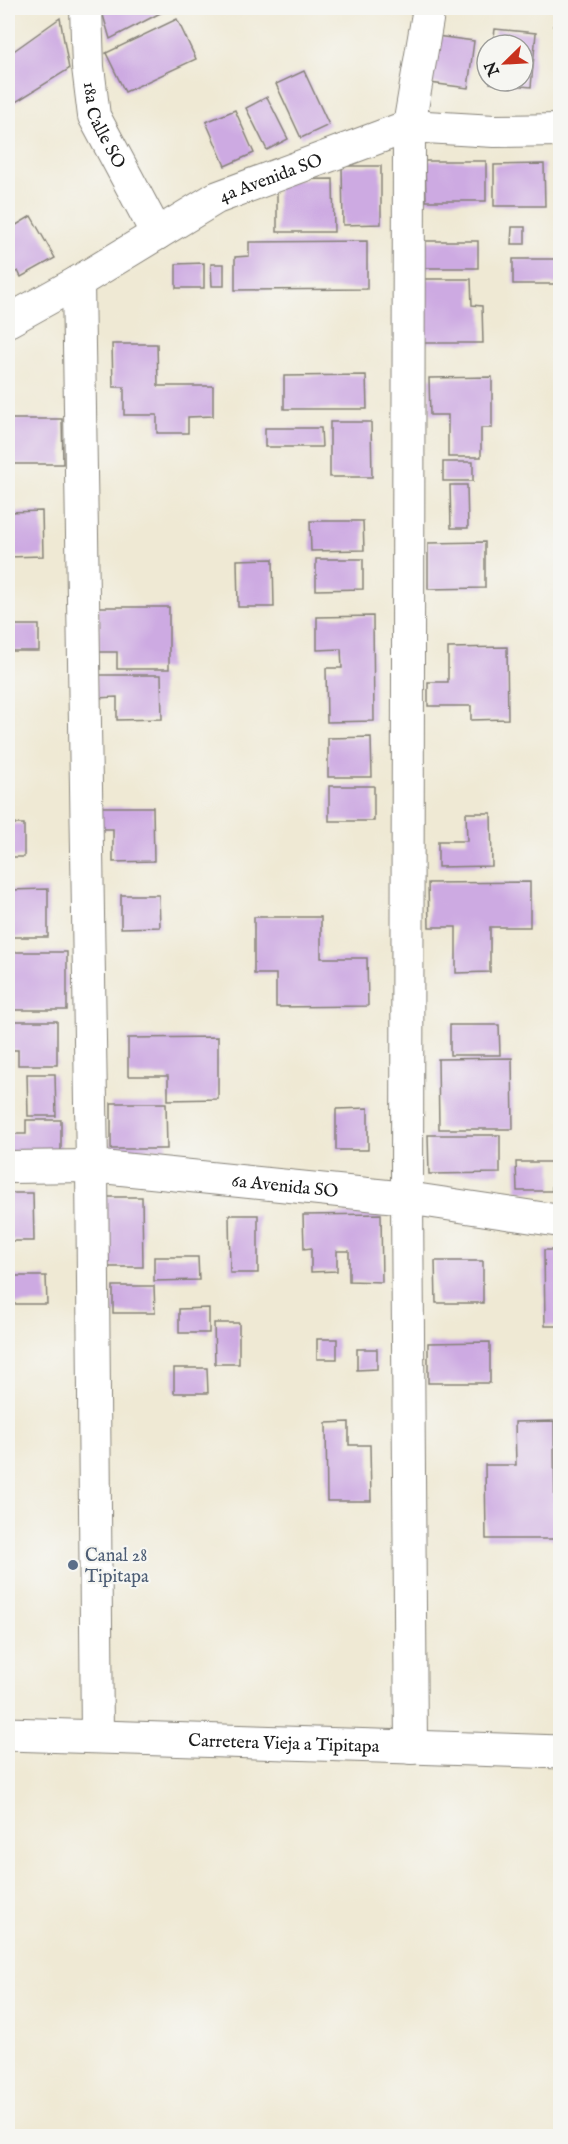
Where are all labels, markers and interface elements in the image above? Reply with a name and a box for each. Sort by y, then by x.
north arrow [475,33,535,93]
text: N [481,58,505,80]
street label: 18a Calle SO [77,80,130,173]
street label: 4a Avenida SO [216,149,326,209]
street label: 6a Avenida SO [230,1170,339,1204]
place label: Canal 28 Tipitapa [85,1545,149,1589]
marker: Canal 28 Tipitapa [66,1558,80,1572]
street label: Carretera Vieja a Tipitapa [188,1730,380,1759]

